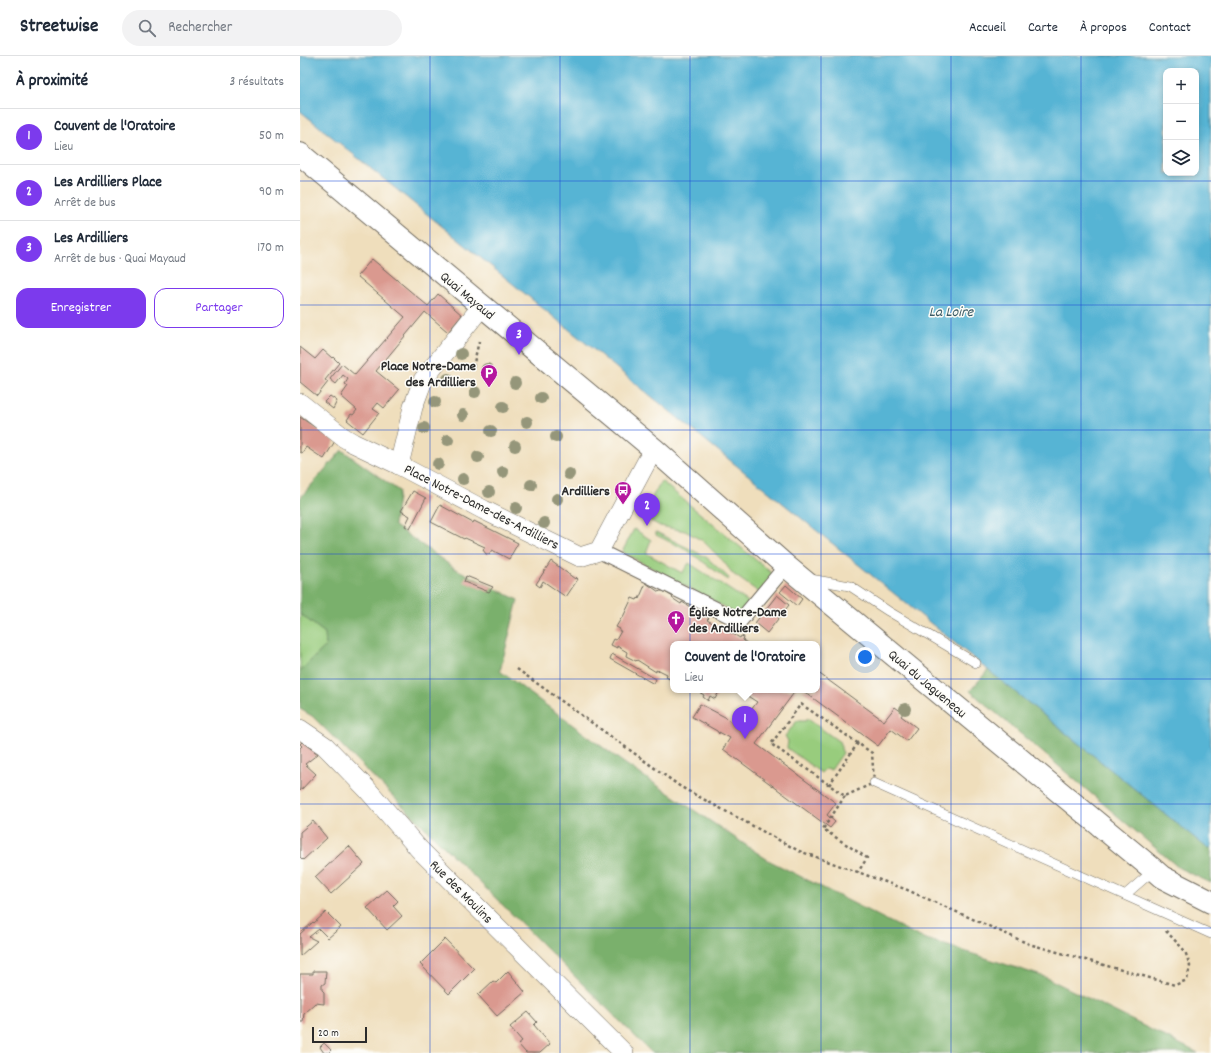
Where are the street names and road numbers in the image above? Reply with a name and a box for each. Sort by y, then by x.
street label: Quai Mayaud [435,268,498,325]
street label: Place Notre-Dame-des-Ardilliers [400,460,562,556]
street label: Quai du Jagueneau [883,646,971,724]
street label: Rue des Moulins [424,856,497,929]

